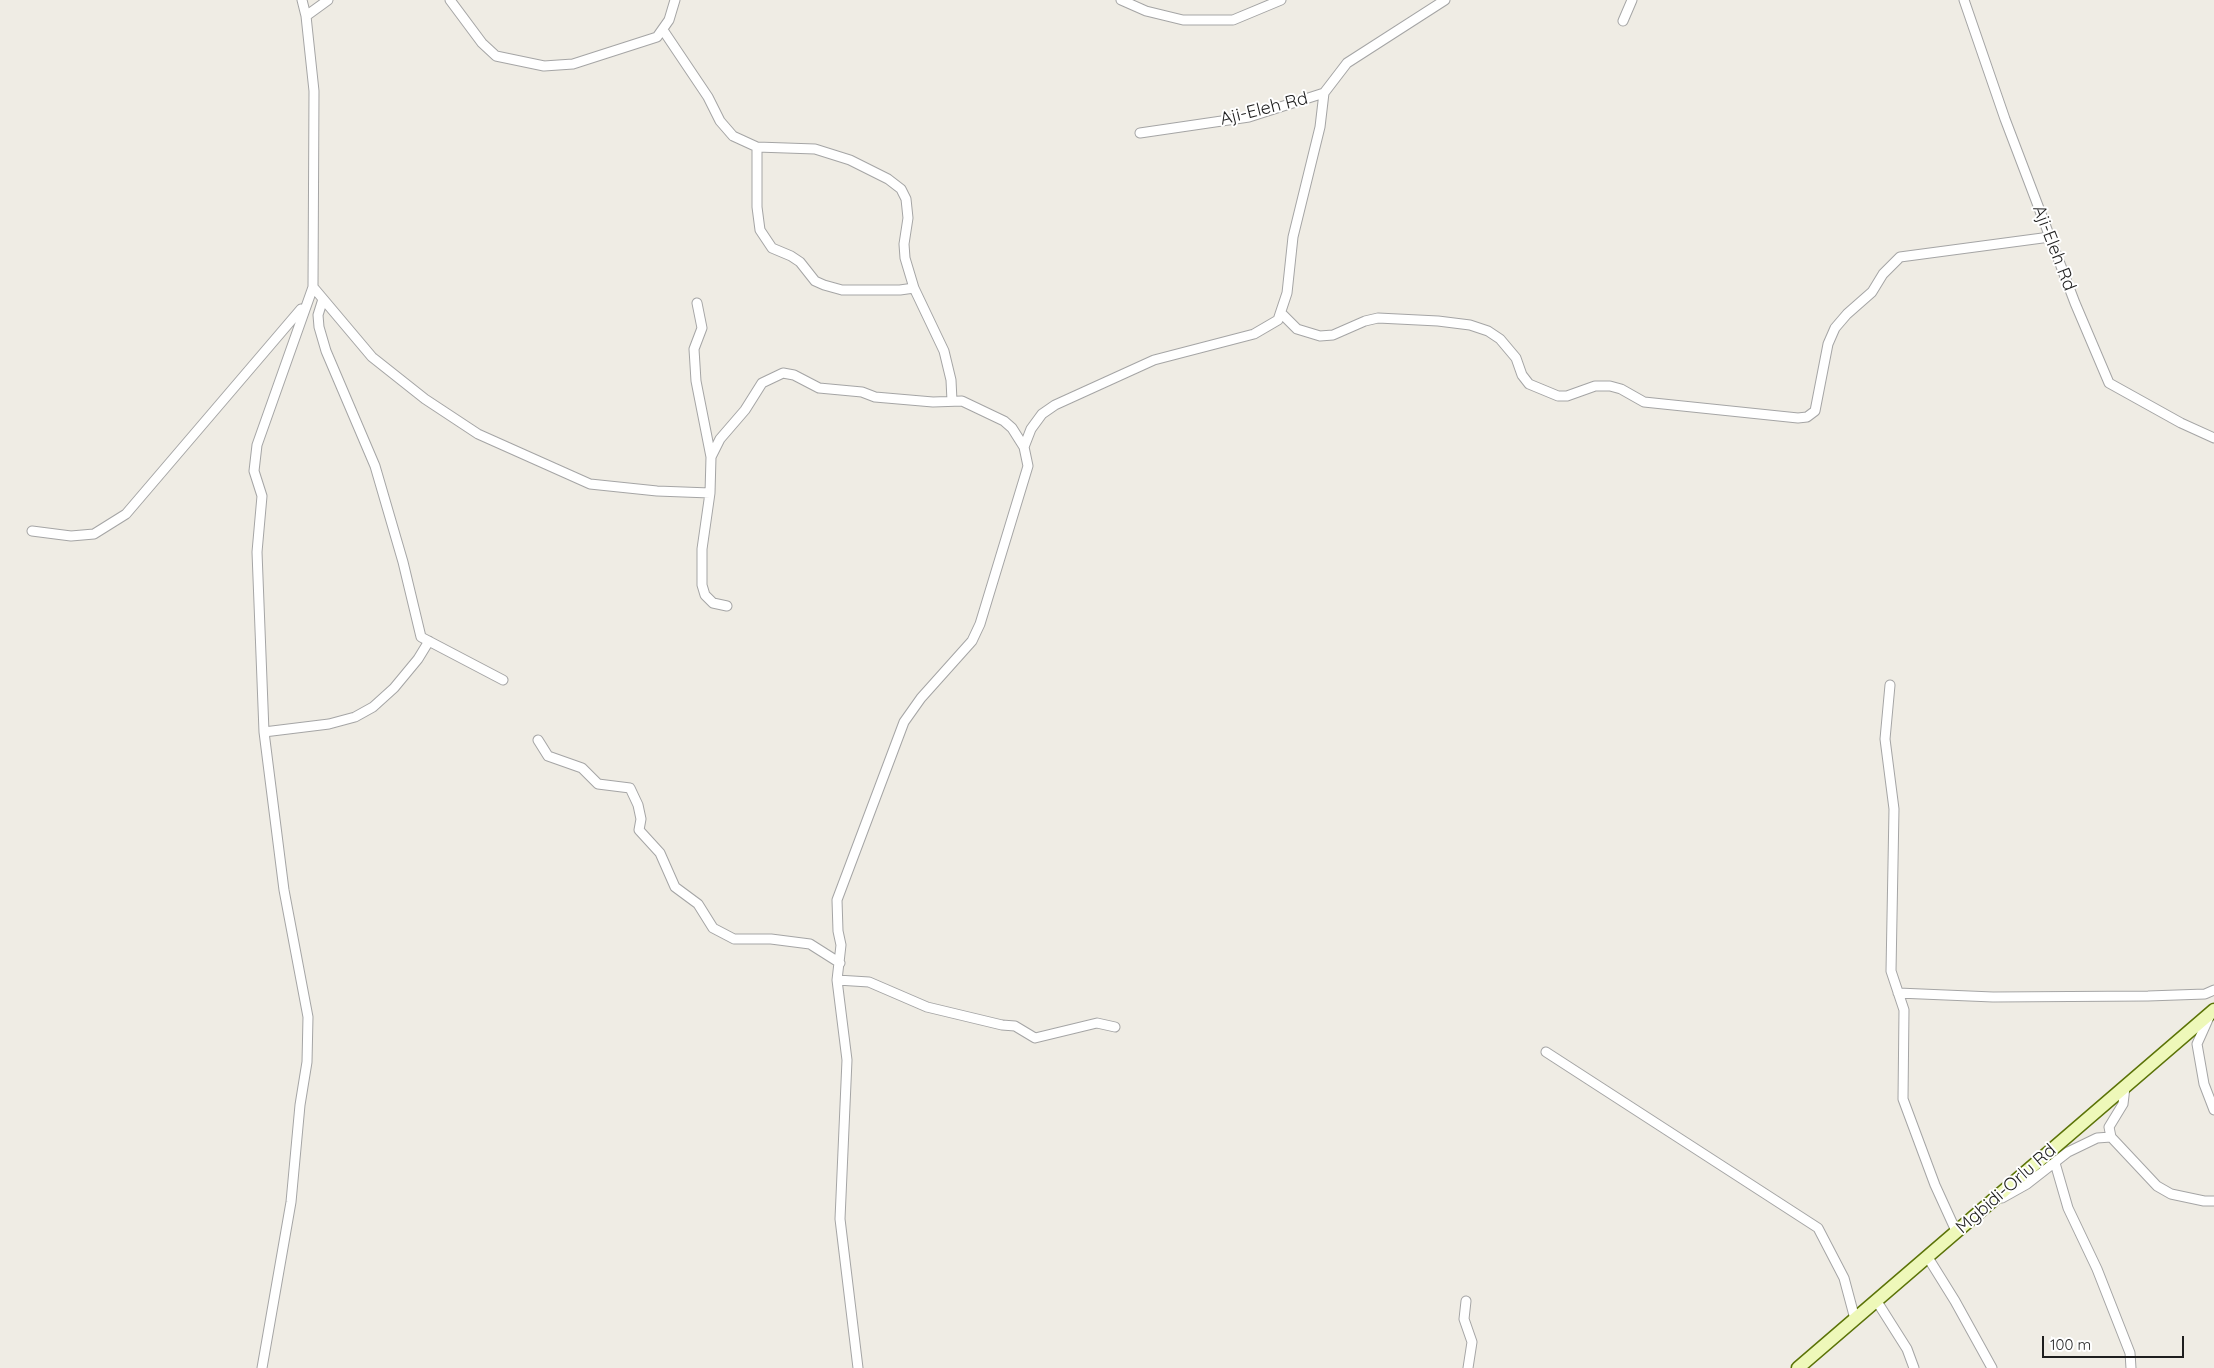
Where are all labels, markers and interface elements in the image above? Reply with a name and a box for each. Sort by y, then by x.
street label: Aji-Eleh Rd [1218,88,1310,130]
street label: Aji-Eleh Rd [2028,202,2080,294]
street label: Mgbidi-Orlu Rd [1952,1140,2060,1238]
scale bar [2044,1326,2186,1358]
text: 100 m [2050,1335,2091,1354]

